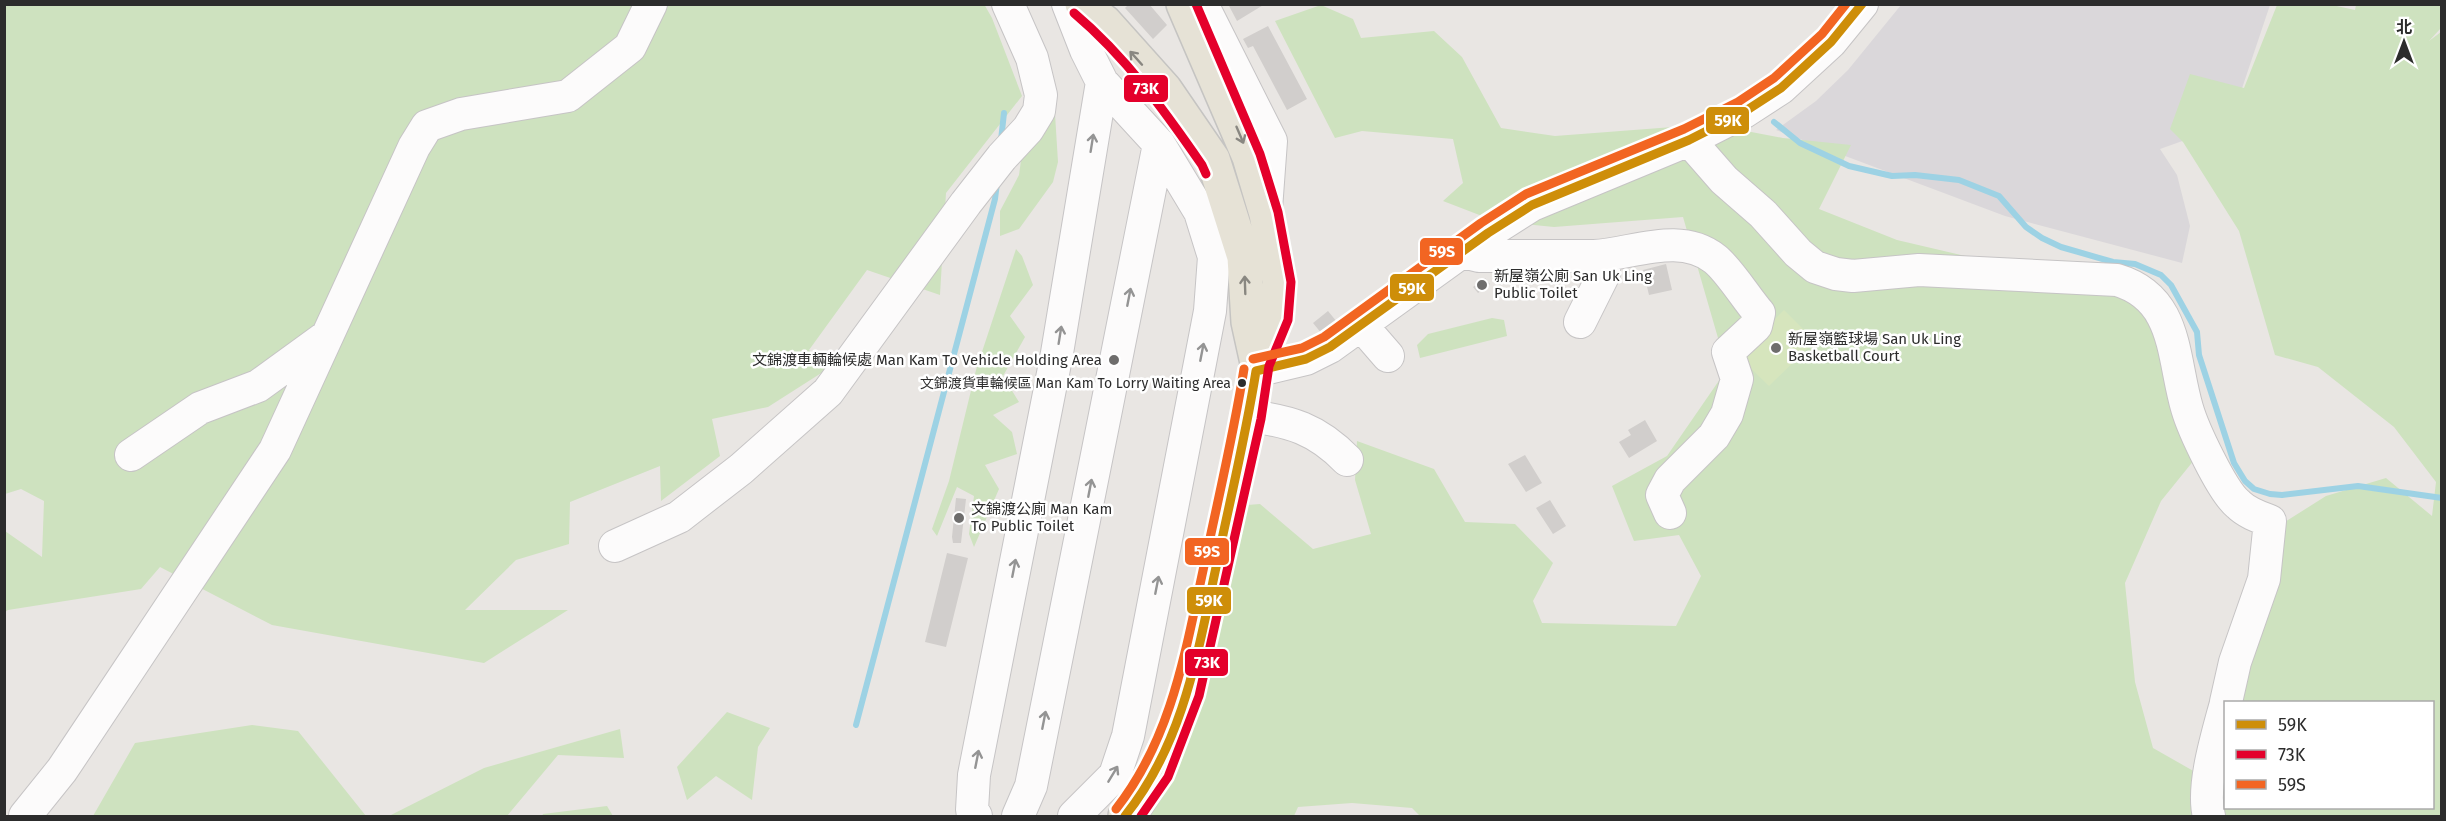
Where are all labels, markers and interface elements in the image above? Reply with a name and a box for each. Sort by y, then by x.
north arrow [2374,12,2434,72]
text: 北 [2396,18,2412,37]
one-way arrow [1129,50,1143,65]
line badge: 73K [1123,74,1169,103]
text: 73K [1133,79,1160,98]
line badge: 59K [1705,106,1750,135]
text: 59K [1714,111,1743,130]
one-way arrow [1235,125,1246,144]
one-way arrow [1086,133,1097,153]
line badge: 59S [1419,237,1464,266]
text: 59S [1429,242,1455,261]
place label: 新屋嶺公廁 San Uk Ling Public Toilet [1494,267,1652,302]
line badge: 59K [1389,273,1435,302]
one-way arrow [1239,275,1250,295]
marker: 新屋嶺公廁 San Uk Ling Public Toilet [1475,278,1489,292]
text: 59K [1398,279,1427,298]
one-way arrow [1124,287,1135,307]
one-way arrow [1054,326,1065,346]
place label: 新屋嶺籃球場 San Uk Ling Basketball Court [1788,330,1961,365]
marker: 新屋嶺籃球場 San Uk Ling Basketball Court [1769,341,1783,355]
one-way arrow [1197,343,1208,362]
place label: 文錦渡車輛輪候處 Man Kam To Vehicle Holding Area [752,351,1102,369]
marker: 文錦渡車輛輪候處 Man Kam To Vehicle Holding Area [1107,353,1121,367]
place label: 文錦渡貨車輪候區 Man Kam To Lorry Waiting Area [920,375,1231,392]
marker: 文錦渡貨車輪候區 Man Kam To Lorry Waiting Area [1236,377,1248,389]
one-way arrow [1085,478,1097,497]
place label: 文錦渡公廁 Man Kam To Public Toilet [971,500,1112,535]
marker: 文錦渡公廁 Man Kam To Public Toilet [952,511,966,525]
line badge: 59S [1184,537,1230,566]
text: 59S [1194,542,1220,561]
one-way arrow [1009,559,1020,578]
one-way arrow [1152,576,1163,595]
line badge: 59K [1186,586,1232,615]
text: 59K [1195,591,1224,610]
line badge: 73K [1184,648,1229,677]
text: 73K [1194,653,1221,672]
legend [2224,701,2434,809]
one-way arrow [1039,711,1050,730]
text: 59K [2278,714,2307,736]
text: 73K [2278,744,2306,766]
one-way arrow [972,750,983,769]
one-way arrow [1107,765,1119,782]
text: 59S [2278,774,2306,796]

